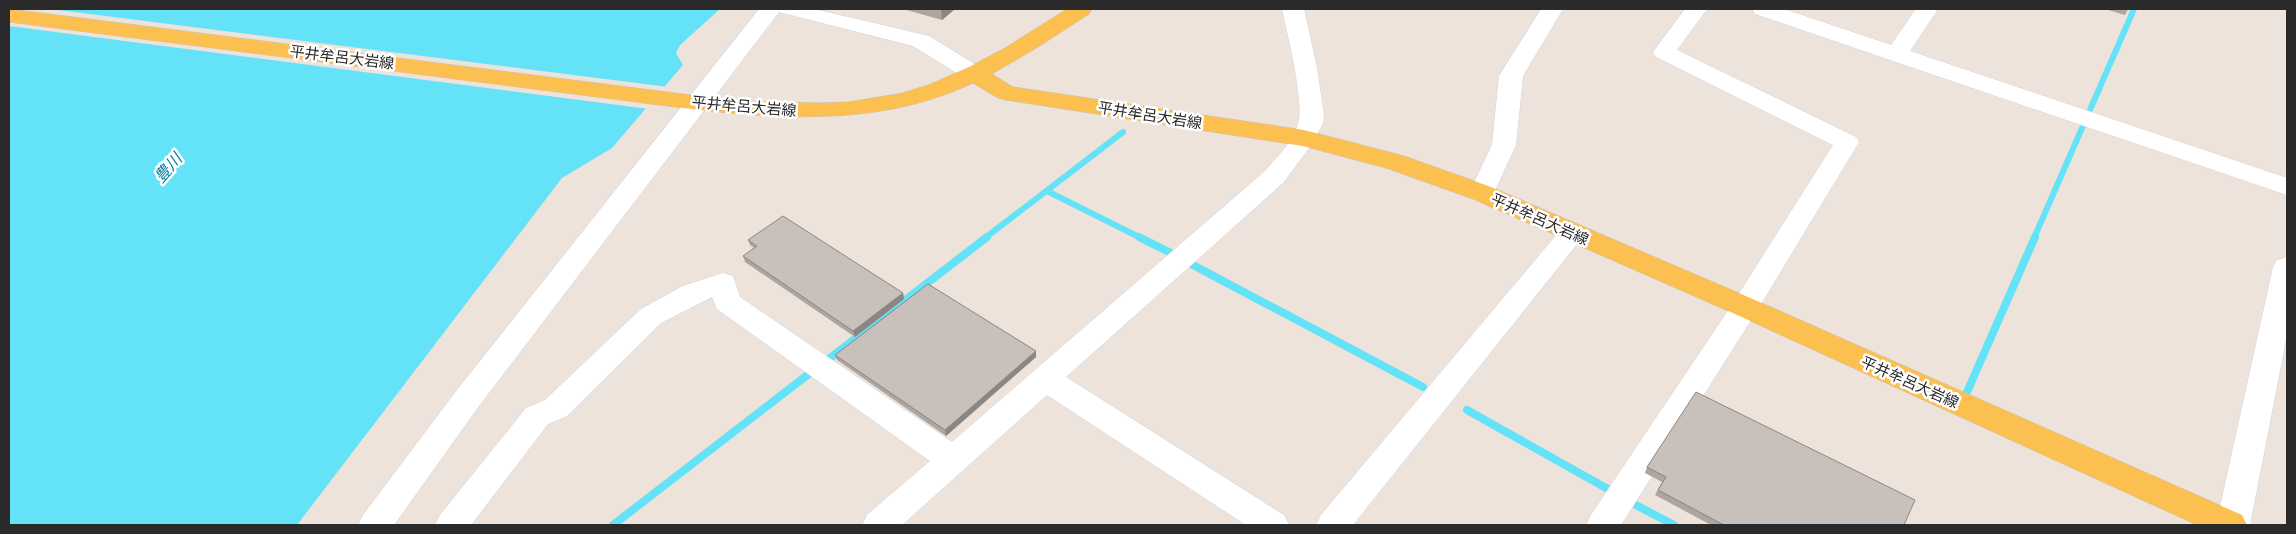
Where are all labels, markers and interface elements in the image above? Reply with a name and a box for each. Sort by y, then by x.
street label: 平井牟呂大岩線 [289,41,395,73]
street label: 平井牟呂大岩線 [691,92,797,120]
street label: 平井牟呂大岩線 [1097,97,1203,133]
water label: 豊川 [150,148,188,187]
street label: 平井牟呂大岩線 [1488,189,1592,249]
street label: 平井牟呂大岩線 [1858,352,1962,412]

